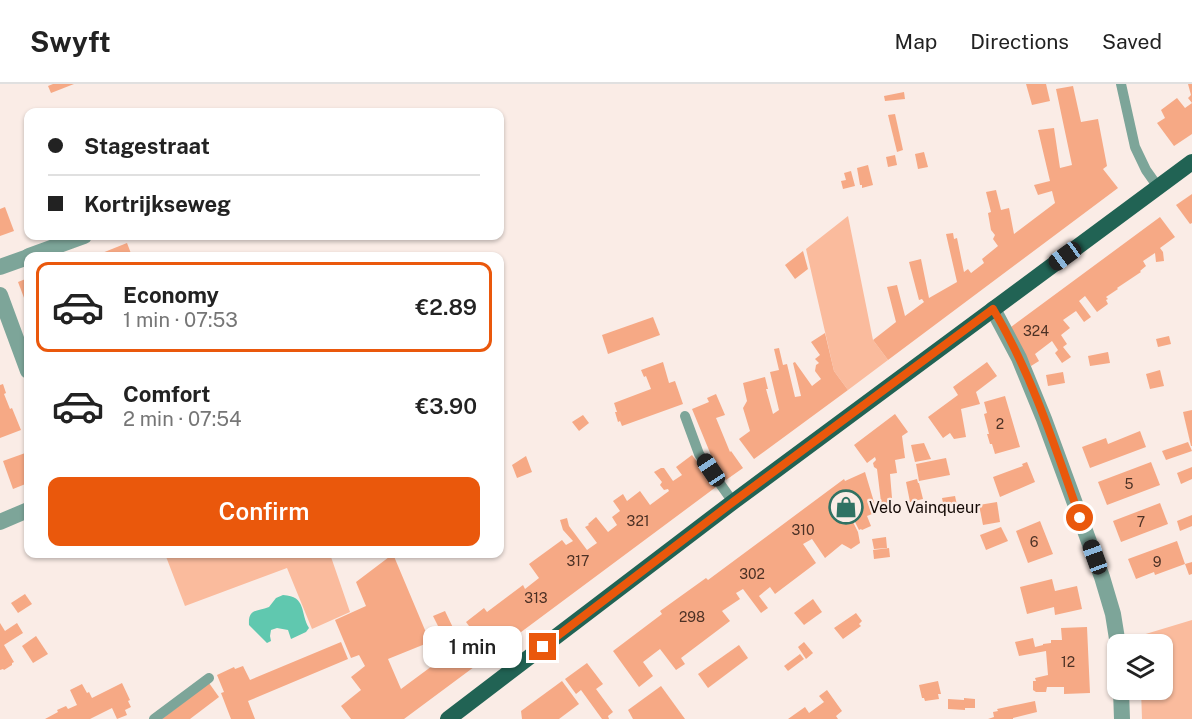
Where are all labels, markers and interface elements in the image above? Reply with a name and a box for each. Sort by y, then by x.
text: Swyft [30,25,111,58]
text: Map [895,29,937,54]
text: Directions [970,29,1069,54]
text: Saved [1102,29,1162,54]
text: Stagestraat [84,133,210,159]
text: Kortrijkseweg [84,191,231,217]
car [1045,238,1085,274]
icon: car [51,280,105,334]
text: Economy [123,282,219,308]
text: €2.89 [416,294,477,320]
text: 1 min · 07:53 [123,308,238,332]
house number: 324 [1023,323,1049,339]
icon: car [51,379,105,433]
text: Comfort [123,381,210,407]
text: €3.90 [416,393,477,419]
text: 2 min · 07:54 [123,407,242,431]
house number: 2 [996,416,1004,432]
car [693,450,729,490]
house number: 5 [1125,476,1134,492]
button: Confirm [48,477,480,546]
shop icon: Velo Vainqueur [828,489,864,525]
place label: Velo Vainqueur [869,498,981,517]
route start [1066,504,1093,531]
house number: 321 [627,513,649,529]
house number: 7 [1137,514,1145,530]
house number: 310 [791,522,815,538]
house number: 6 [1030,534,1039,550]
car [1080,537,1110,577]
house number: 317 [567,553,589,569]
house number: 9 [1153,554,1162,570]
house number: 302 [739,566,765,582]
house number: 313 [524,590,548,606]
house number: 298 [679,609,705,625]
callout: 1 min [423,626,522,668]
route end [529,633,556,660]
map controls [1107,634,1173,700]
button: layers [1107,634,1173,700]
text: 1 min [449,635,496,659]
house number: 12 [1061,654,1075,670]

